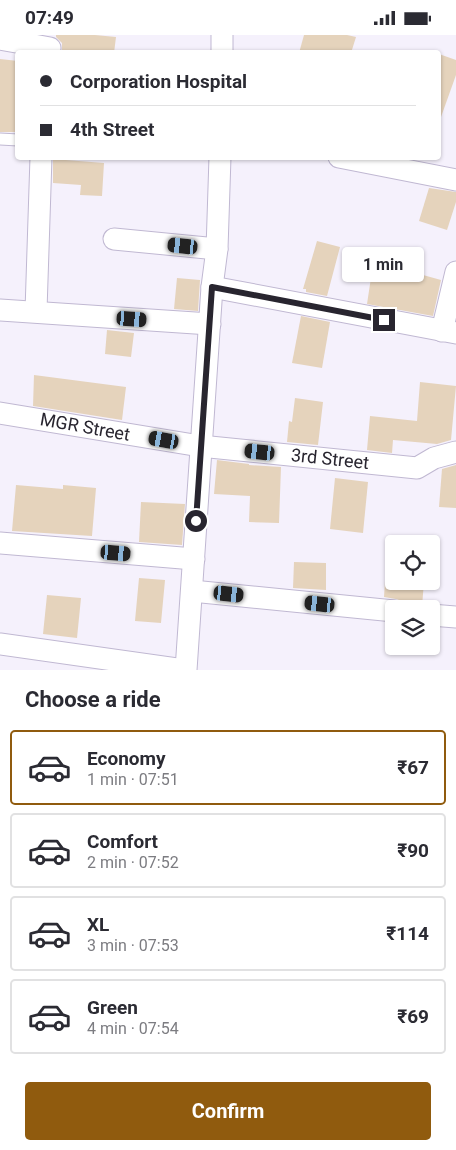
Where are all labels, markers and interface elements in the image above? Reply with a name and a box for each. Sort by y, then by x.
text: 07:49 [25,6,74,29]
text: Corporation Hospital [70,70,247,93]
text: 4th Street [70,118,155,141]
car [167,237,198,255]
callout: 1 min [343,247,425,283]
text: 1 min [363,255,403,274]
route end [373,309,395,331]
car [116,310,147,328]
street label: MGR Street [38,408,132,445]
car [147,430,180,450]
car [244,443,275,461]
street label: 3rd Street [290,444,370,473]
route start [185,510,207,532]
map controls [385,535,440,655]
button: locate [385,535,440,590]
car [100,544,131,562]
car [213,585,244,603]
car [304,595,335,613]
button: layers [385,600,440,655]
text: Choose a ride [25,687,161,712]
icon: car [27,745,72,790]
text: Economy [87,747,166,770]
text: ₹67 [397,756,429,779]
text: 1 min · 07:51 [87,770,179,789]
icon: car [27,828,72,873]
text: Comfort [87,830,158,853]
text: ₹90 [397,839,429,862]
text: 2 min · 07:52 [87,853,179,872]
icon: car [27,911,72,956]
text: XL [87,913,109,936]
text: ₹114 [386,922,429,945]
text: 3 min · 07:53 [87,936,179,955]
icon: car [27,994,72,1039]
text: Green [87,996,138,1019]
text: ₹69 [397,1005,429,1028]
text: 4 min · 07:54 [87,1019,179,1038]
button: Confirm [25,1082,431,1140]

